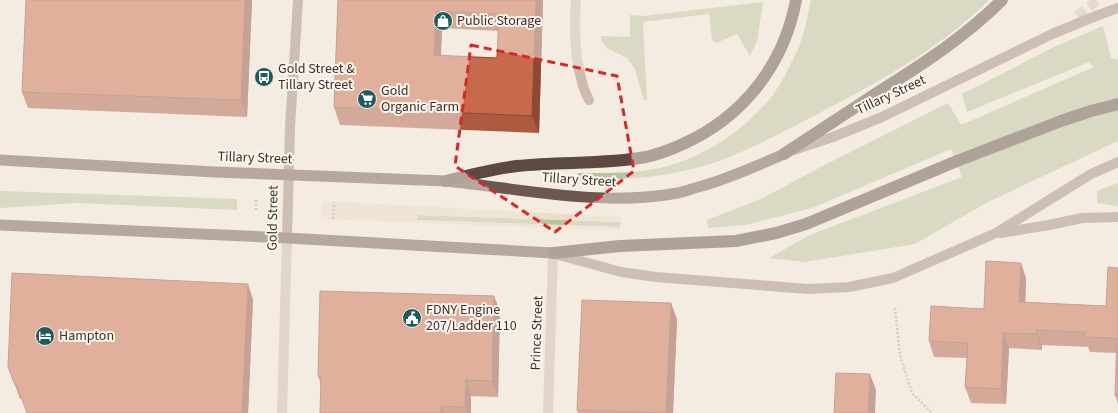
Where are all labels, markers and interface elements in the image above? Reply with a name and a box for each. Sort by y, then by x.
shop icon: Public Storage [432,10,454,32]
place label: Public Storage [457,11,541,31]
place label: Gold Street & Tillary Street [278,59,355,95]
bus stop icon: Gold Street & Tillary Street [253,66,275,88]
street label: Tillary Street [853,70,929,120]
place label: Gold Organic Farm [381,81,459,117]
supermarket icon: Gold Organic Farm [356,88,378,110]
street label: Tillary Street [217,147,293,169]
street label: Tillary Street [541,167,617,193]
street label: Gold Street [262,185,284,251]
street label: Prince Street [526,295,548,371]
place label: FDNY Engine 207/Ladder 110 [426,300,517,336]
public building icon: FDNY Engine 207/Ladder 110 [401,307,423,329]
hotel icon: Hampton [34,325,56,347]
place label: Hampton [59,326,114,346]

